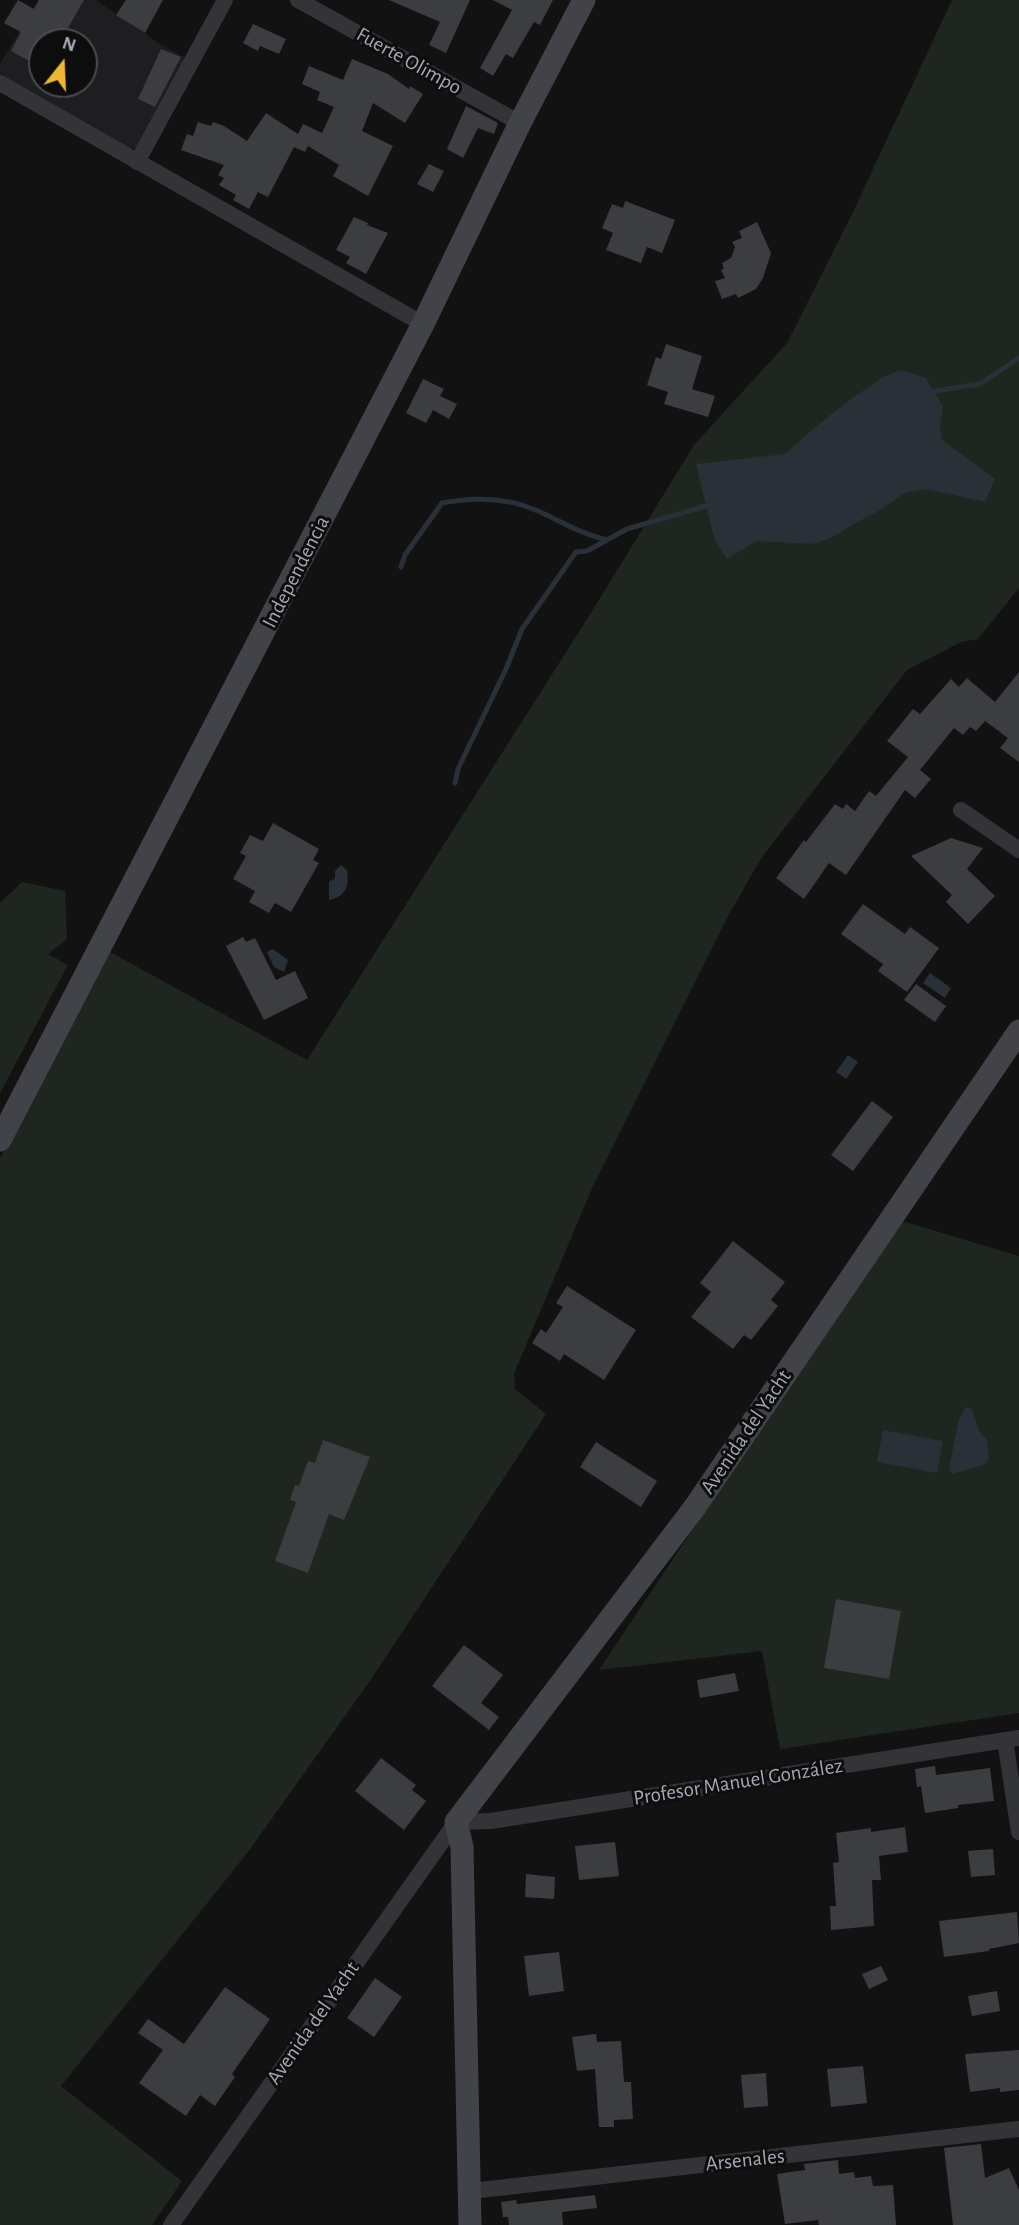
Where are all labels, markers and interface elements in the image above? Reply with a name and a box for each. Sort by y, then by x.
street label: Fuerte Olimpo [352,22,466,100]
north arrow [28,28,98,98]
text: N [60,33,78,56]
street label: Independencia [257,512,335,632]
street label: Avenida del Yacht [695,1365,797,1499]
street label: Profesor Manuel González [631,1753,845,1811]
street label: Avenida del Yacht [261,1957,365,2089]
street label: Arsenales [704,2143,786,2177]

